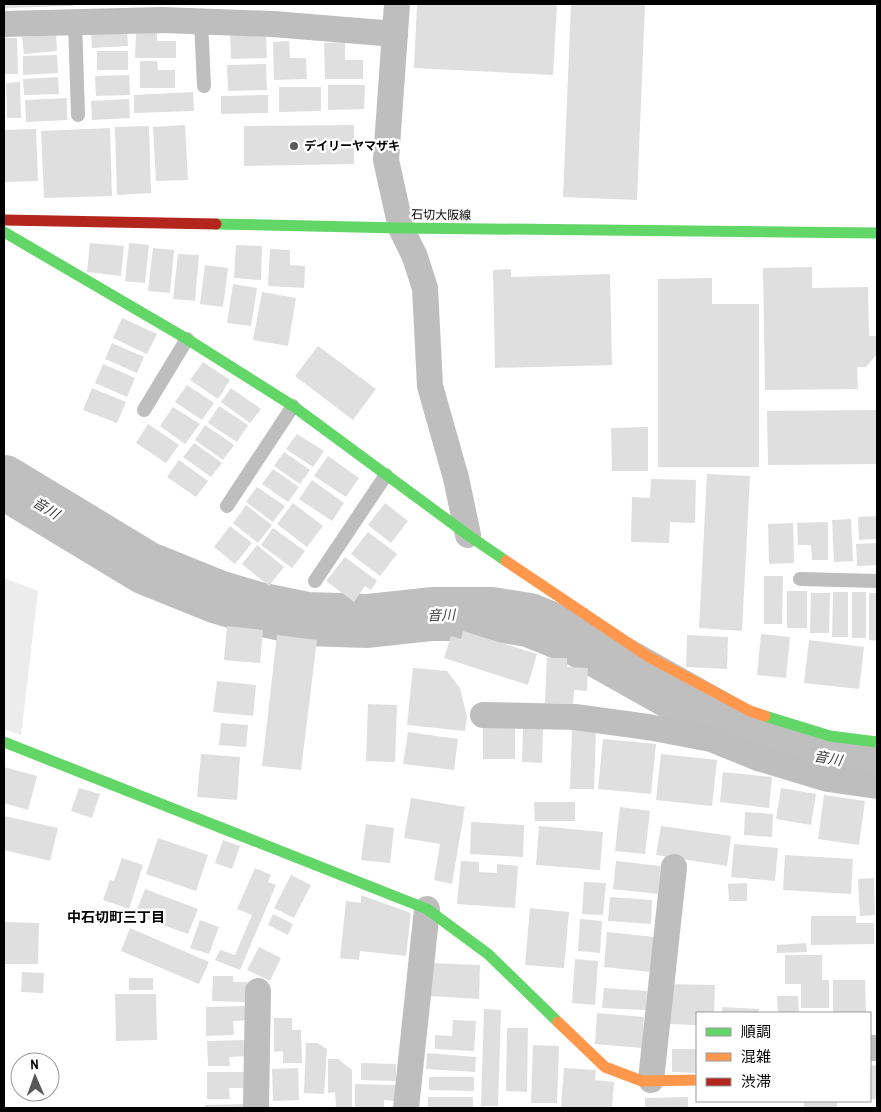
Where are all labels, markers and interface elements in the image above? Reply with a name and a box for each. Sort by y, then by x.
place label: デイリーヤマザキ [304,138,400,154]
marker: デイリーヤマザキ [288,140,300,152]
street label: 石切大阪線 [411,206,471,224]
water label: 音川 [29,493,64,524]
water label: 音川 [427,605,457,624]
water label: 音川 [813,747,845,770]
district label: 中石切町三丁目 [67,908,165,926]
legend [696,1012,871,1102]
text: 順調 [741,1021,771,1042]
text: 混雑 [741,1046,771,1067]
north arrow [10,1052,60,1102]
text: N [30,1055,39,1073]
text: 渋滞 [741,1071,771,1092]

